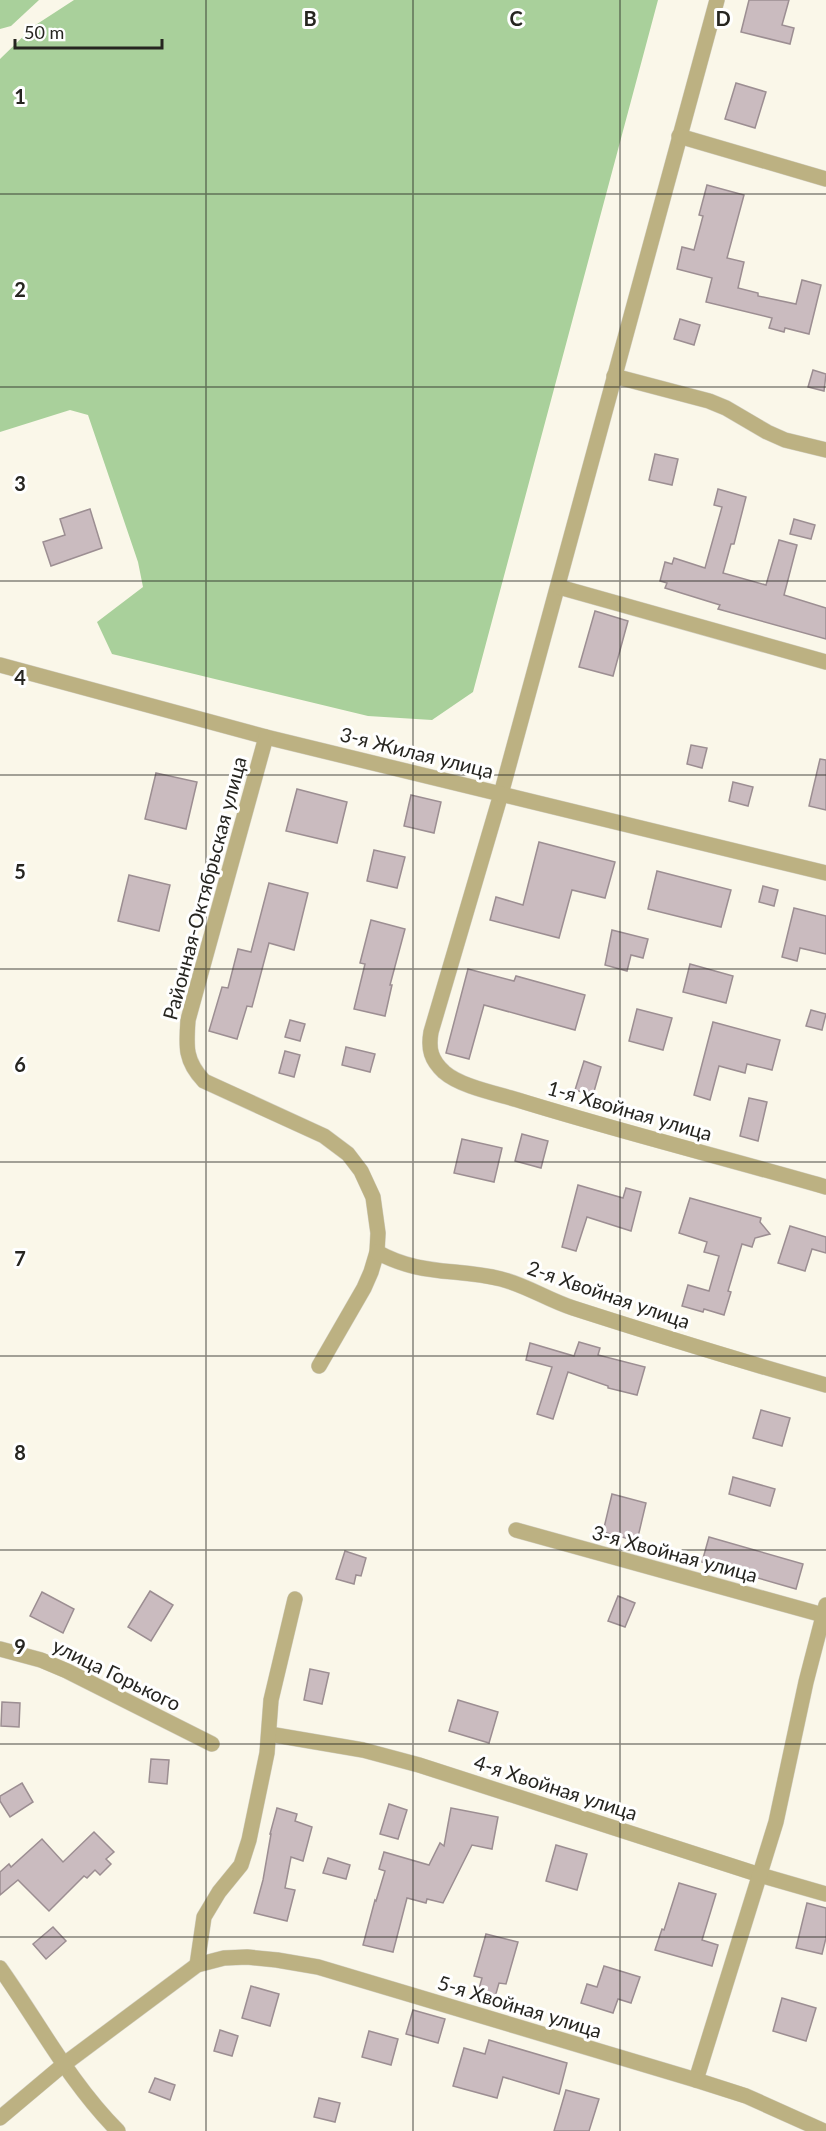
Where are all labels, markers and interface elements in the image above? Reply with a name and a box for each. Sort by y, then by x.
text: B [303,6,317,30]
text: C [509,6,523,30]
text: D [715,6,731,30]
scale bar [15,12,162,50]
text: 50 m [24,21,64,43]
text: 1 [14,84,26,108]
text: 2 [14,277,26,301]
text: 3 [14,471,26,495]
text: 4 [14,665,26,689]
street label: 3-я Жилая улица [338,721,496,783]
street label: Районная-Октябрьская улица [157,754,251,1022]
text: 5 [14,859,26,883]
text: 6 [14,1052,26,1076]
street label: 1-я Хвойная улица [545,1075,715,1145]
text: 7 [14,1246,26,1270]
street label: 2-я Хвойная улица [525,1255,693,1333]
text: 8 [14,1440,26,1464]
street label: 3-я Хвойная улица [590,1519,760,1587]
street label: улица Горького [49,1633,185,1715]
text: 9 [14,1634,26,1658]
street label: 4-я Хвойная улица [471,1749,641,1825]
street label: 5-я Хвойная улица [435,1970,605,2042]

